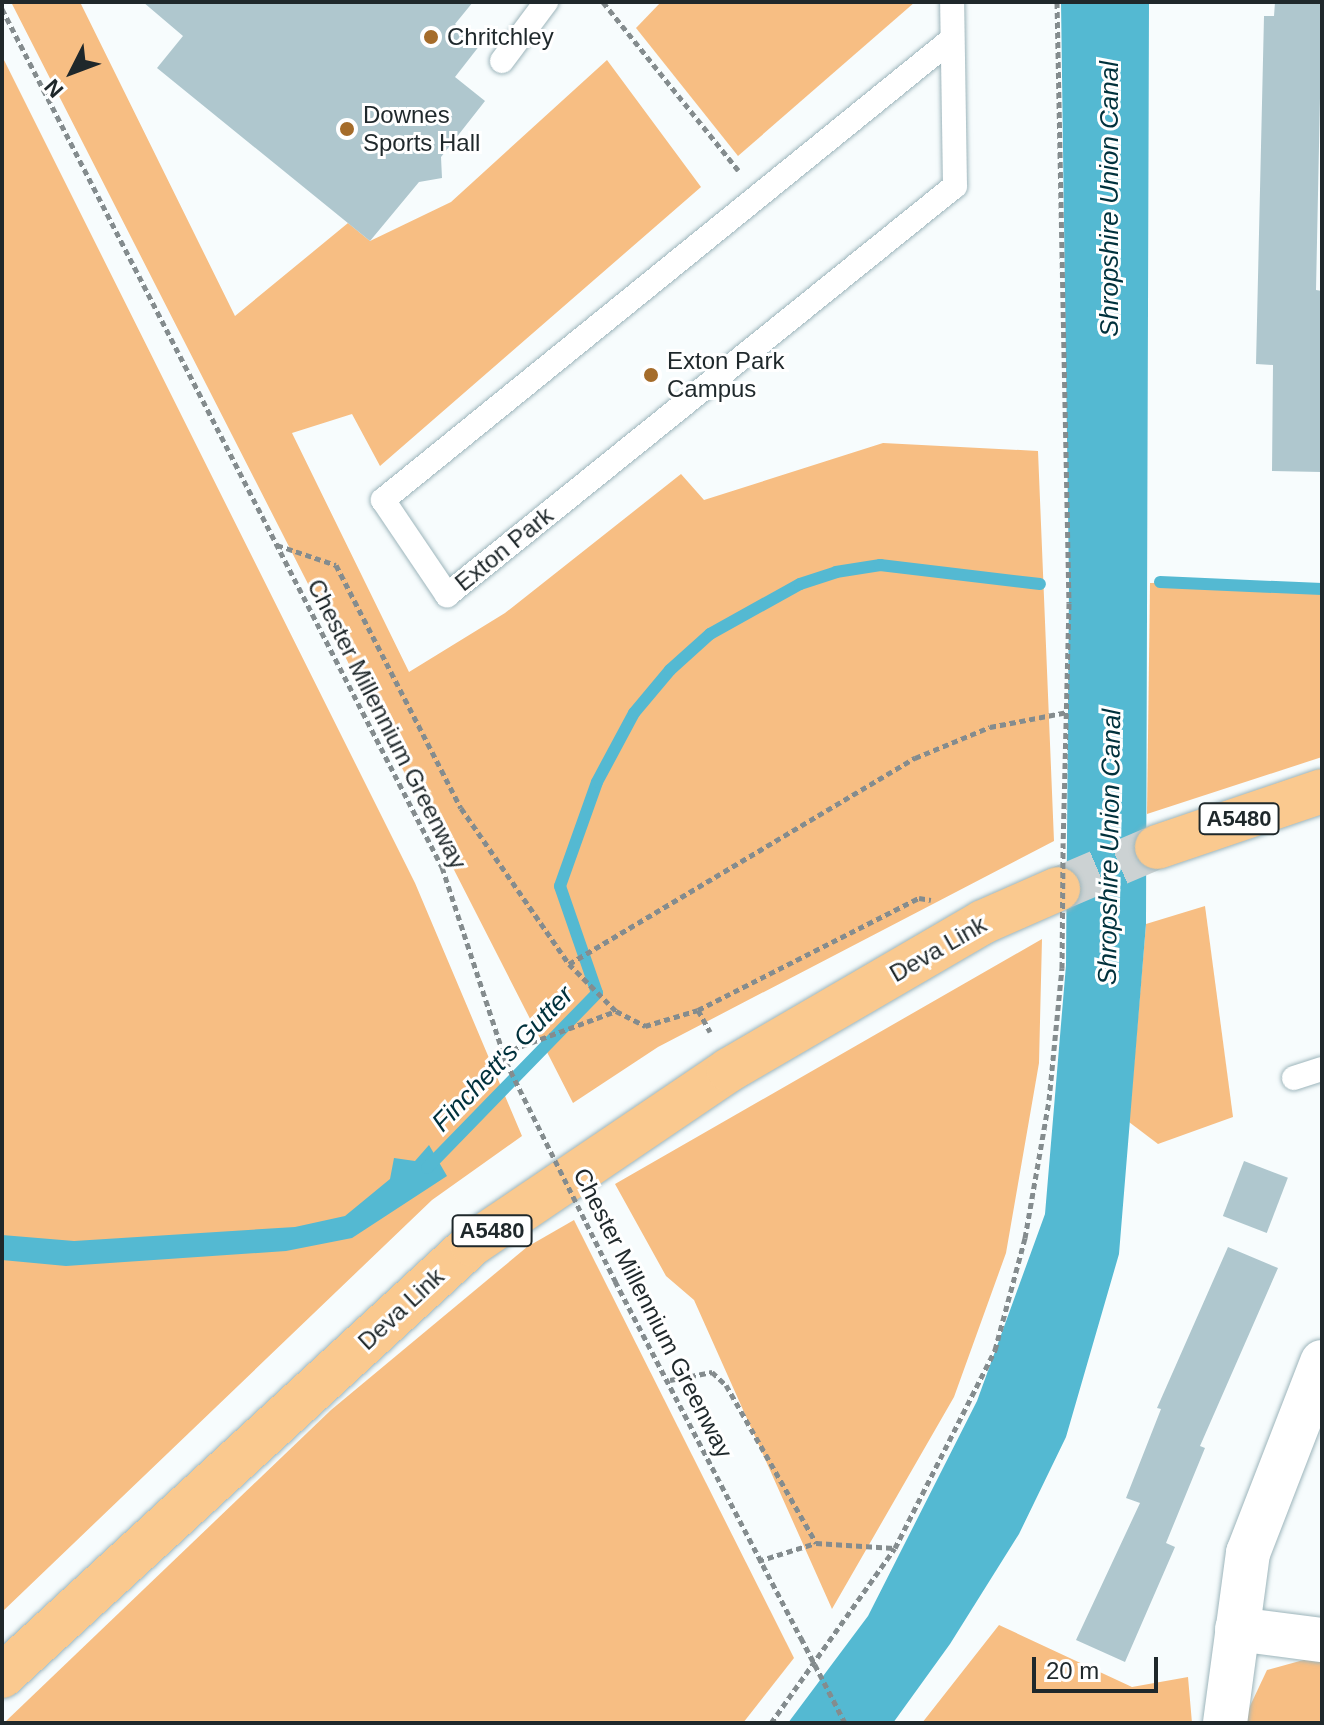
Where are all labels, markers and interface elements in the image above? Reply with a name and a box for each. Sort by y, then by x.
place label: Chritchley [447,23,554,51]
marker: Chritchley [422,28,440,46]
north arrow [32,32,112,112]
water label: Shropshire Union Canal [1094,61,1126,337]
text: N [39,74,68,103]
place label: Downes Sports Hall [363,101,480,157]
marker: Downes Sports Hall [338,120,356,138]
place label: Exton Park Campus [667,347,784,403]
marker: Exton Park Campus [642,366,660,384]
street label: Exton Park [449,501,559,597]
street label: Chester Millennium Greenway [301,574,473,874]
water label: Shropshire Union Canal [1092,709,1128,985]
road number: A5480 [1197,801,1281,837]
street label: Deva Link [885,910,991,988]
water label: Finchett's Gutter [426,980,580,1138]
street label: Chester Millennium Greenway [567,1163,739,1463]
road number: A5480 [450,1213,534,1249]
street label: Deva Link [352,1262,450,1356]
scale bar [1036,1641,1162,1691]
text: 20 m [1046,1657,1099,1684]

